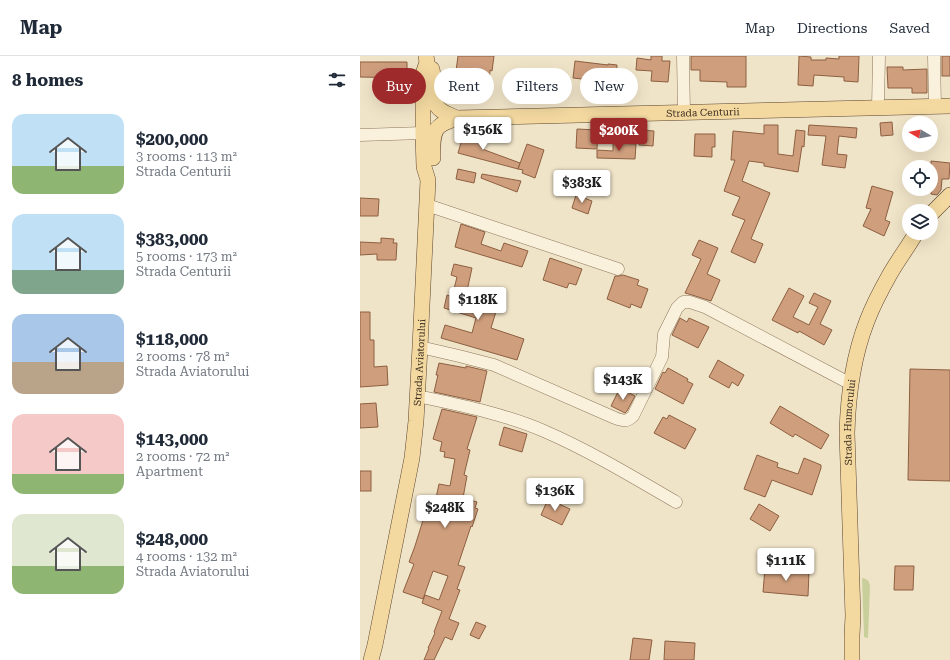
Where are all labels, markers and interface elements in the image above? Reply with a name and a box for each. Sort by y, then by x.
text: Map [20,16,62,39]
text: Map [745,20,775,36]
text: Directions [797,20,867,36]
text: Saved [889,20,930,36]
chip: Buy [372,68,426,104]
chip: Rent [434,68,494,104]
chip: Filters [502,68,572,104]
chip: New [580,68,638,104]
icon: filters [326,69,348,91]
text: 8 homes [12,70,83,90]
street label: Strada Centurii [666,106,740,118]
north arrow [902,116,938,152]
map controls [902,116,938,240]
pin: $156K [455,117,511,151]
pin: $200K [591,118,647,152]
text: $156K [463,122,503,137]
text: $200K [599,123,639,138]
text: $200,000 [136,129,208,149]
icon: home [44,130,92,178]
text: 3 rooms · 113 m² [136,149,237,164]
button: locate [902,160,938,196]
text: Strada Centurii [136,164,231,179]
pin: $383K [554,170,610,204]
text: $383K [562,175,602,190]
button: layers [902,204,938,240]
text: $383,000 [136,229,208,249]
icon: home [44,230,92,278]
text: 5 rooms · 173 m² [136,249,237,264]
text: Strada Centurii [136,264,231,279]
pin: $118K [450,287,506,321]
text: $118K [458,292,498,307]
street label: Strada Aviatorului [411,319,427,406]
text: $118,000 [136,329,208,349]
icon: home [44,330,92,378]
text: 2 rooms · 78 m² [136,349,230,364]
text: Strada Aviatorului [136,364,249,379]
pin: $143K [595,367,651,401]
text: $143K [603,372,643,387]
street label: Strada Humorului [841,378,857,465]
text: $143,000 [136,429,208,449]
icon: home [44,430,92,478]
text: 2 rooms · 72 m² [136,449,230,464]
text: Apartment [136,464,203,479]
pin: $136K [527,478,583,512]
text: $136K [535,483,575,498]
pin: $248K [417,495,473,529]
text: $248K [425,500,465,515]
text: $248,000 [136,529,208,549]
icon: home [44,530,92,578]
pin: $111K [758,548,814,582]
text: 4 rooms · 132 m² [136,549,237,564]
text: $111K [766,553,806,568]
text: Strada Aviatorului [136,564,249,579]

